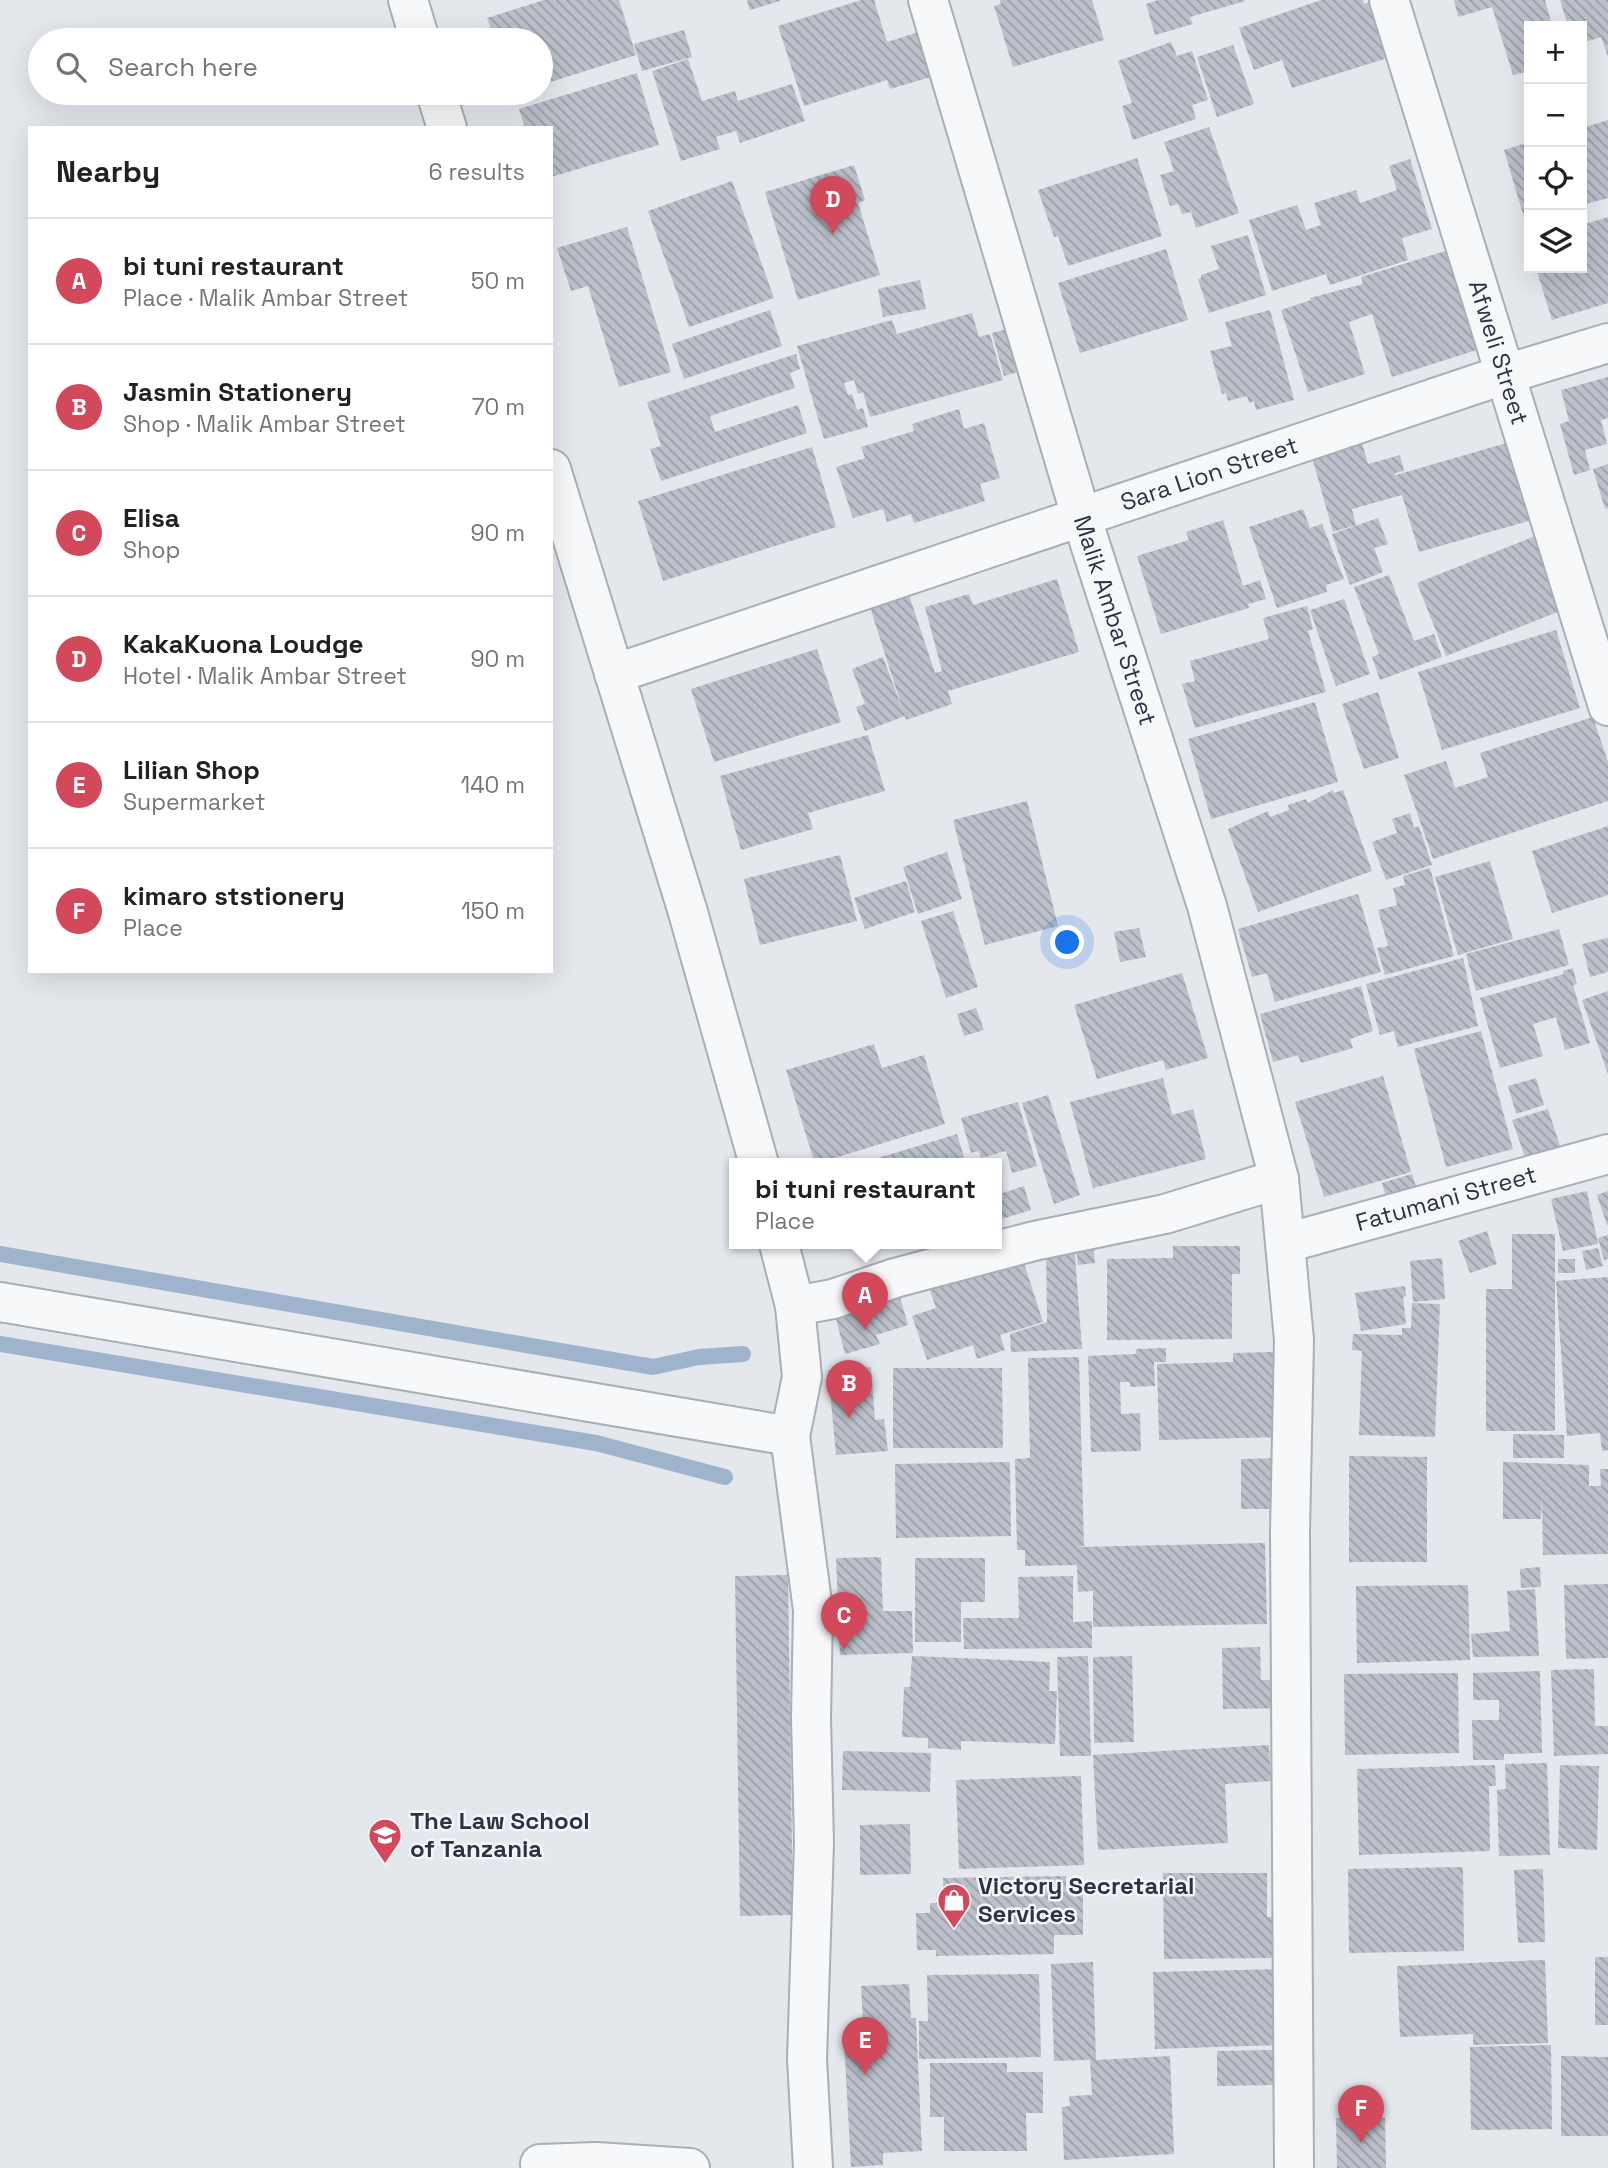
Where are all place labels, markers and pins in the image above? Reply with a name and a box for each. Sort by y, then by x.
pin: D [810,176,856,234]
pin: A [842,1272,888,1330]
pin: B [826,1360,872,1418]
pin: C [821,1592,867,1650]
place label: The Law School of Tanzania [410,1805,590,1864]
school or university icon: The Law School of Tanzania [366,1816,404,1865]
place label: Victory Secretarial Services [978,1870,1194,1929]
shop icon: Victory Secretarial Services [935,1881,973,1930]
pin: E [842,2017,888,2075]
pin: F [1338,2085,1384,2143]

